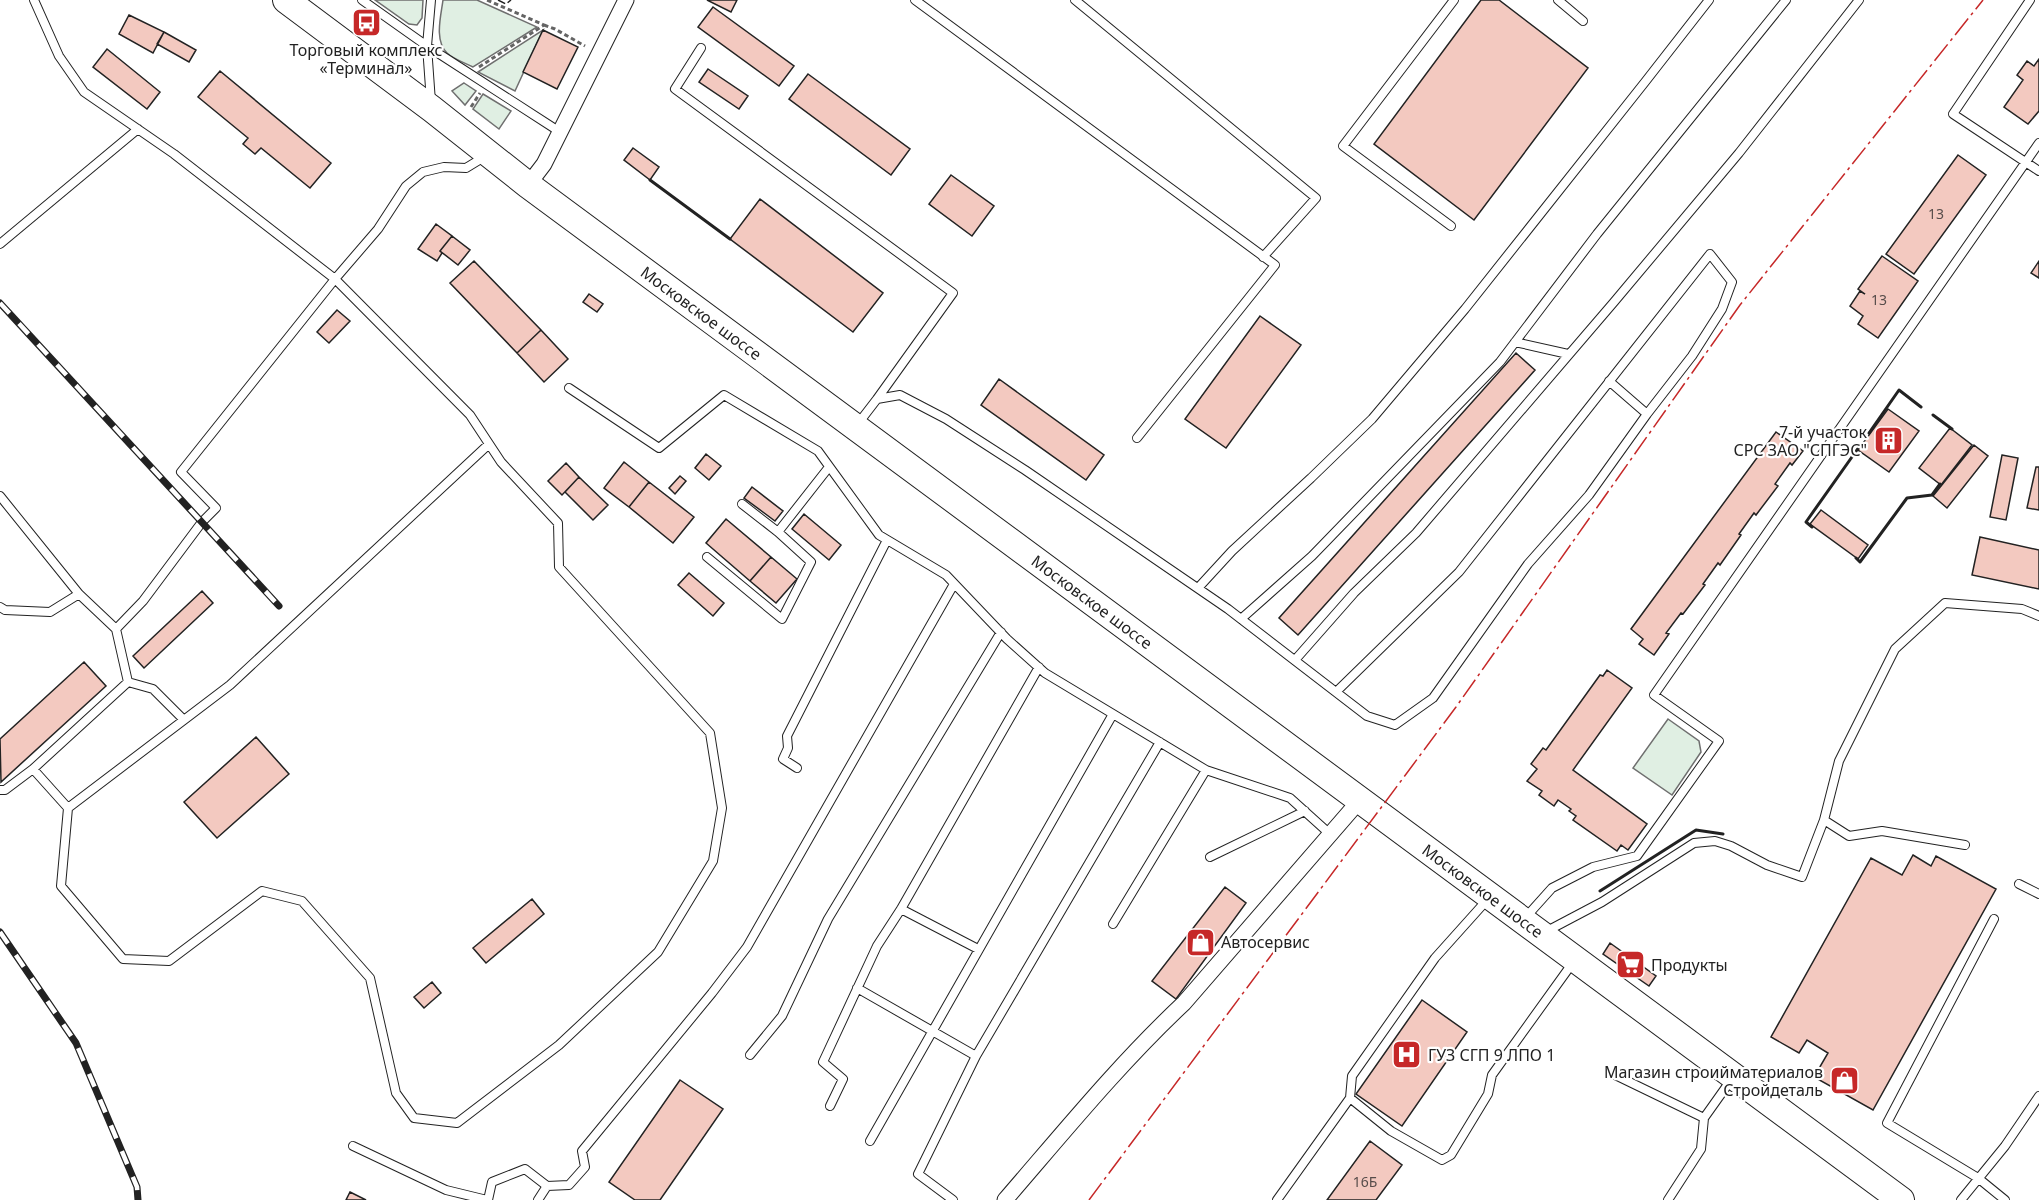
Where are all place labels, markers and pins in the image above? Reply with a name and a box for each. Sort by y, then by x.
bus stop icon: Торговый комплекс «Терминал» [350,6,382,38]
place label: Торговый комплекс «Терминал» [289,39,443,79]
place label: 7-й участок СРС ЗАО "СПГЭС" [1733,421,1867,461]
building icon: 7-й участок СРС ЗАО "СПГЭС" [1872,425,1904,457]
shop icon: Автосервис [1184,926,1216,958]
place label: Автосервис [1221,931,1310,953]
supermarket icon: Продукты [1614,949,1646,981]
place label: Продукты [1651,954,1728,976]
hospital icon: ГУЗ СГП 9 ЛПО 1 [1391,1039,1423,1071]
place label: ГУЗ СГП 9 ЛПО 1 [1428,1044,1555,1066]
place label: Магазин строийматериалов Стройдеталь [1604,1061,1823,1101]
shop icon: Магазин строийматериалов Стройдеталь [1828,1065,1860,1097]

